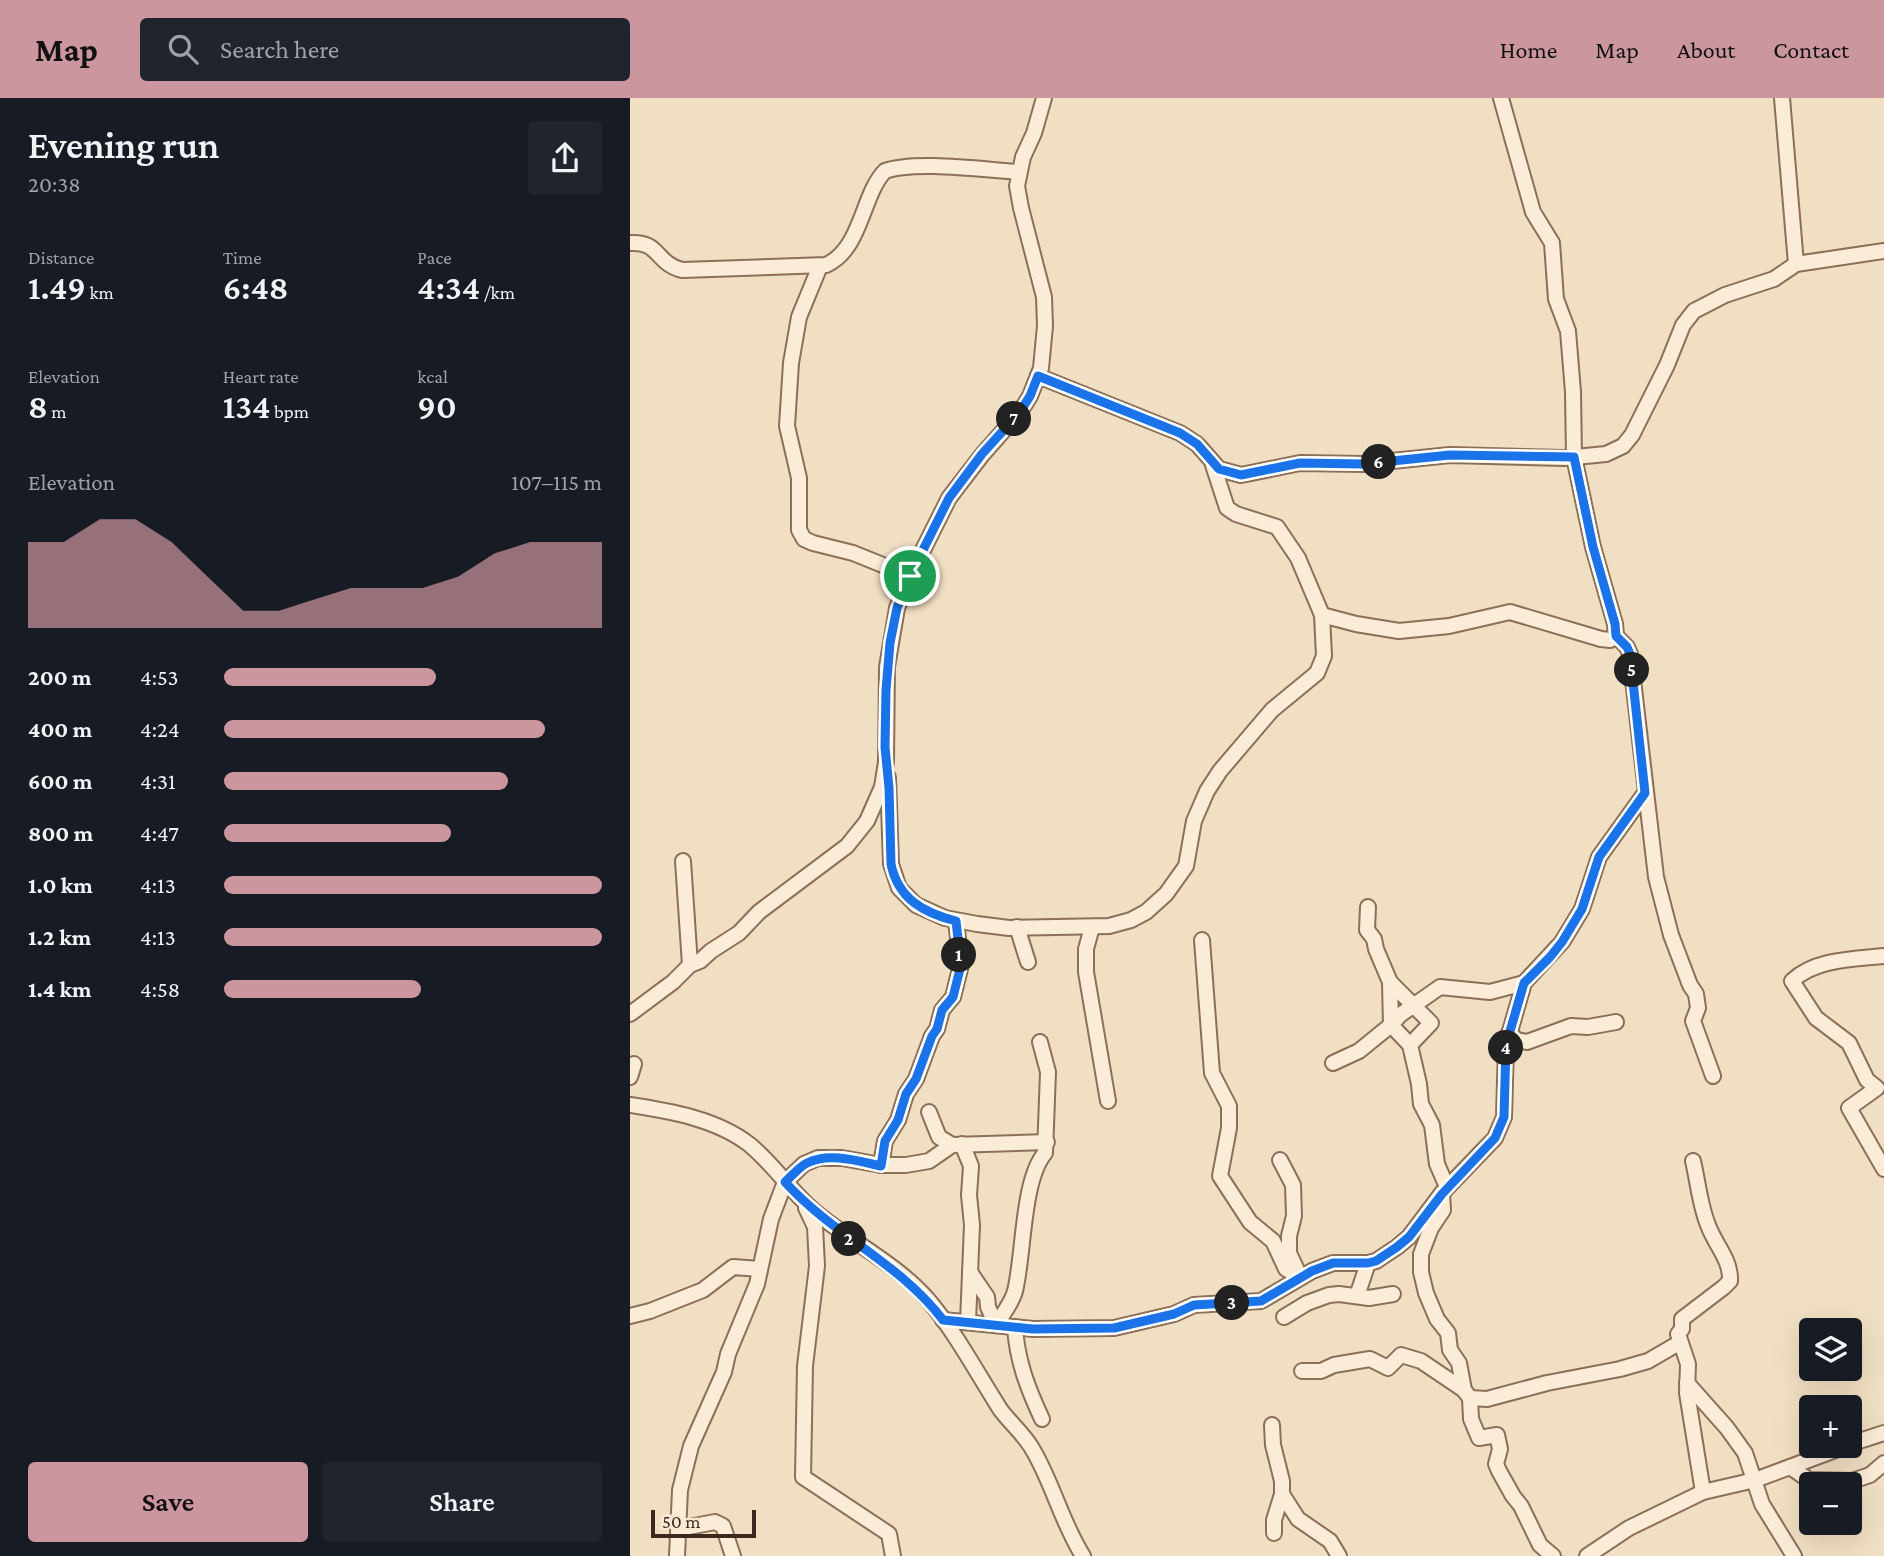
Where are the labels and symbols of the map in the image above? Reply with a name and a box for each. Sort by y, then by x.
pin: 7 [996,402,1032,436]
pin: 6 [1362,444,1396,480]
pin [880,546,940,606]
pin: 5 [1614,652,1650,688]
pin: 1 [942,938,976,972]
pin: 4 [1488,1030,1524,1066]
pin: 2 [832,1222,866,1256]
pin: 3 [1214,1286,1250,1320]
scale bar [651,1507,756,1539]

